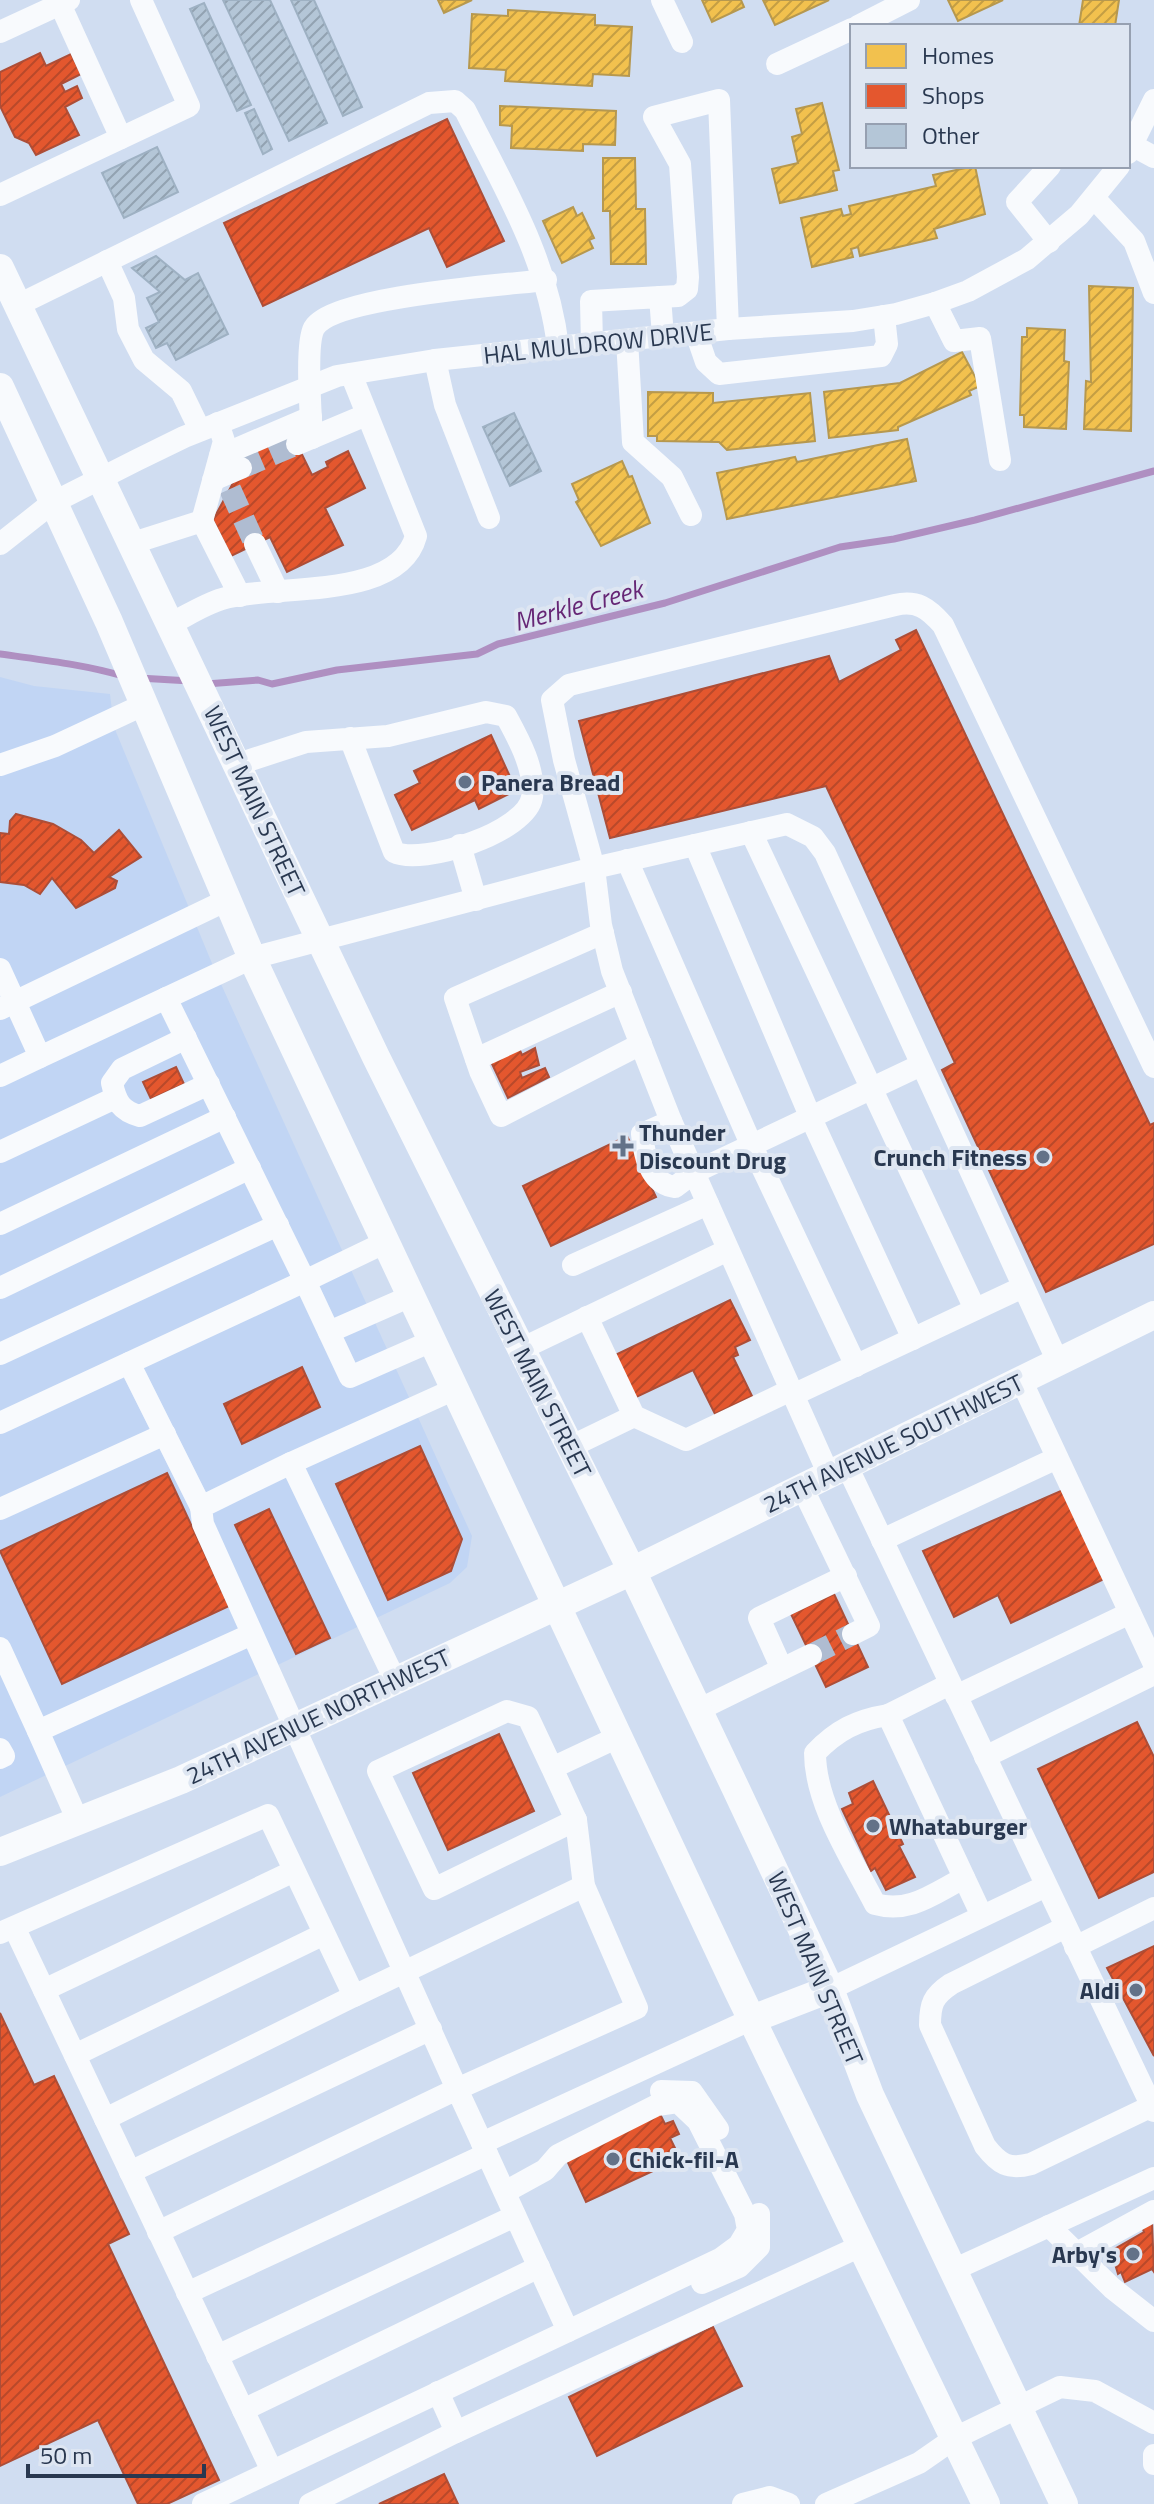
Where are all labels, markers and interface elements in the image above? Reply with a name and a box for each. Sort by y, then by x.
legend [850,24,1130,168]
text: Homes [922,37,994,73]
text: Shops [922,77,984,113]
text: Other [922,117,980,153]
street label: HAL MULDROW DRIVE [482,313,714,373]
water label: Merkle Creek [509,568,650,641]
street label: WEST MAIN STREET [195,700,315,903]
place label: Panera Bread [481,764,621,800]
marker: Panera Bread [456,773,474,791]
place label: Thunder Discount Drug [639,1114,786,1178]
marker: Thunder Discount Drug [614,1137,632,1155]
place label: Crunch Fitness [873,1139,1027,1175]
marker: Crunch Fitness [1034,1148,1052,1166]
street label: WEST MAIN STREET [475,1283,601,1484]
street label: 24TH AVENUE SOUTHWEST [757,1364,1029,1522]
street label: 24TH AVENUE NORTHWEST [180,1639,456,1793]
place label: Whataburger [889,1808,1027,1844]
marker: Whataburger [864,1817,882,1835]
street label: WEST MAIN STREET [759,1866,873,2071]
place label: Aldi [1080,1972,1120,2008]
marker: Aldi [1127,1981,1145,1999]
place label: Chick-fil-A [629,2141,740,2177]
marker: Chick-fil-A [604,2150,622,2168]
place label: Arby's [1052,2236,1117,2272]
marker: Arby's [1124,2245,1142,2263]
scale bar [28,2428,204,2478]
text: 50 m [40,2437,92,2473]

